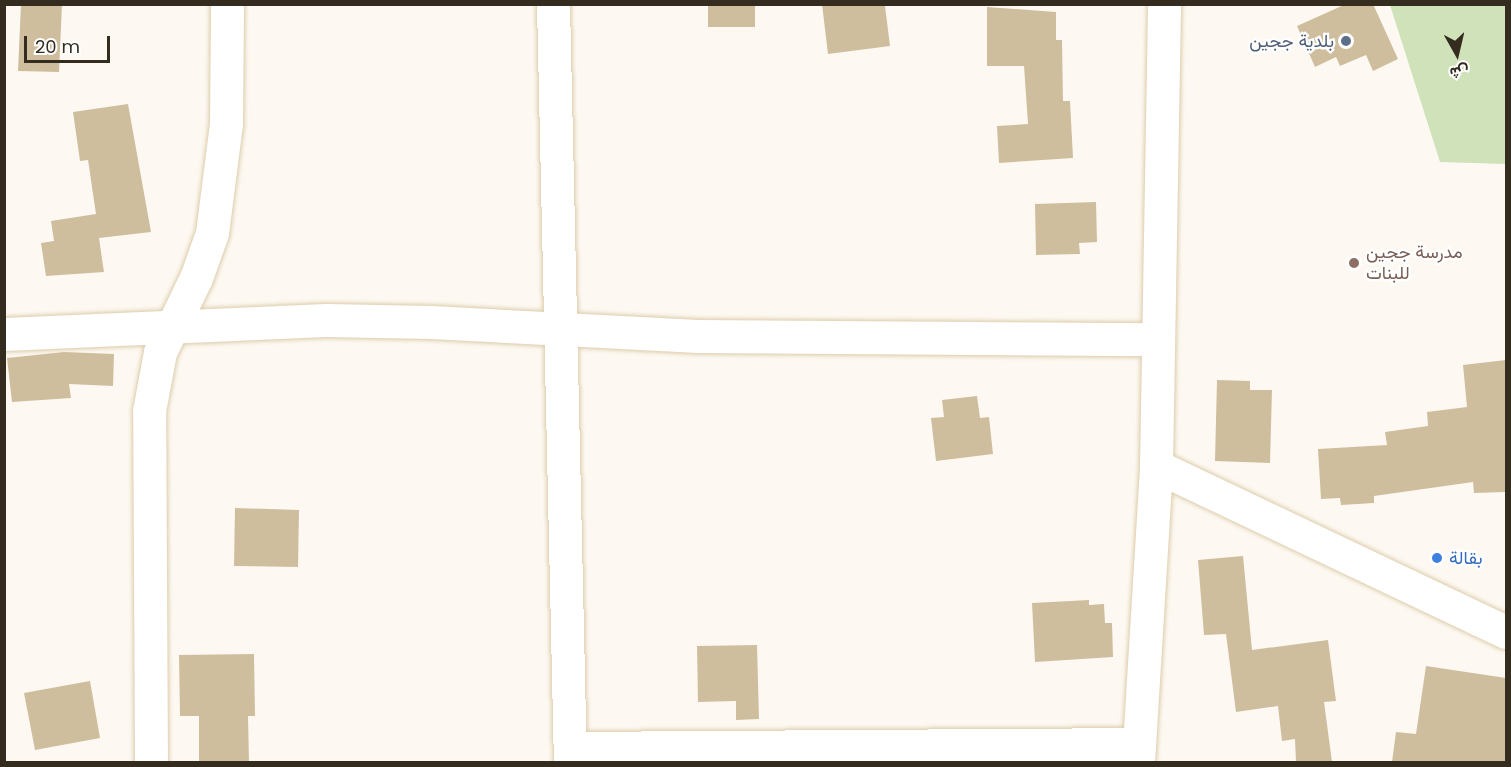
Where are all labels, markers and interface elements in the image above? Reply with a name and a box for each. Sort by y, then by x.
scale bar [27,24,112,62]
north arrow [1427,24,1487,84]
place label: بلدية ججين [1249,30,1334,52]
text: 20 m [35,34,80,59]
marker: بلدية ججين [1339,34,1353,48]
text: ش [1448,60,1471,85]
place label: مدرسة ججين للبنات [1366,242,1463,284]
marker: مدرسة ججين للبنات [1347,256,1361,270]
place label: بقالة [1449,547,1482,569]
marker: بقالة [1430,551,1444,565]

